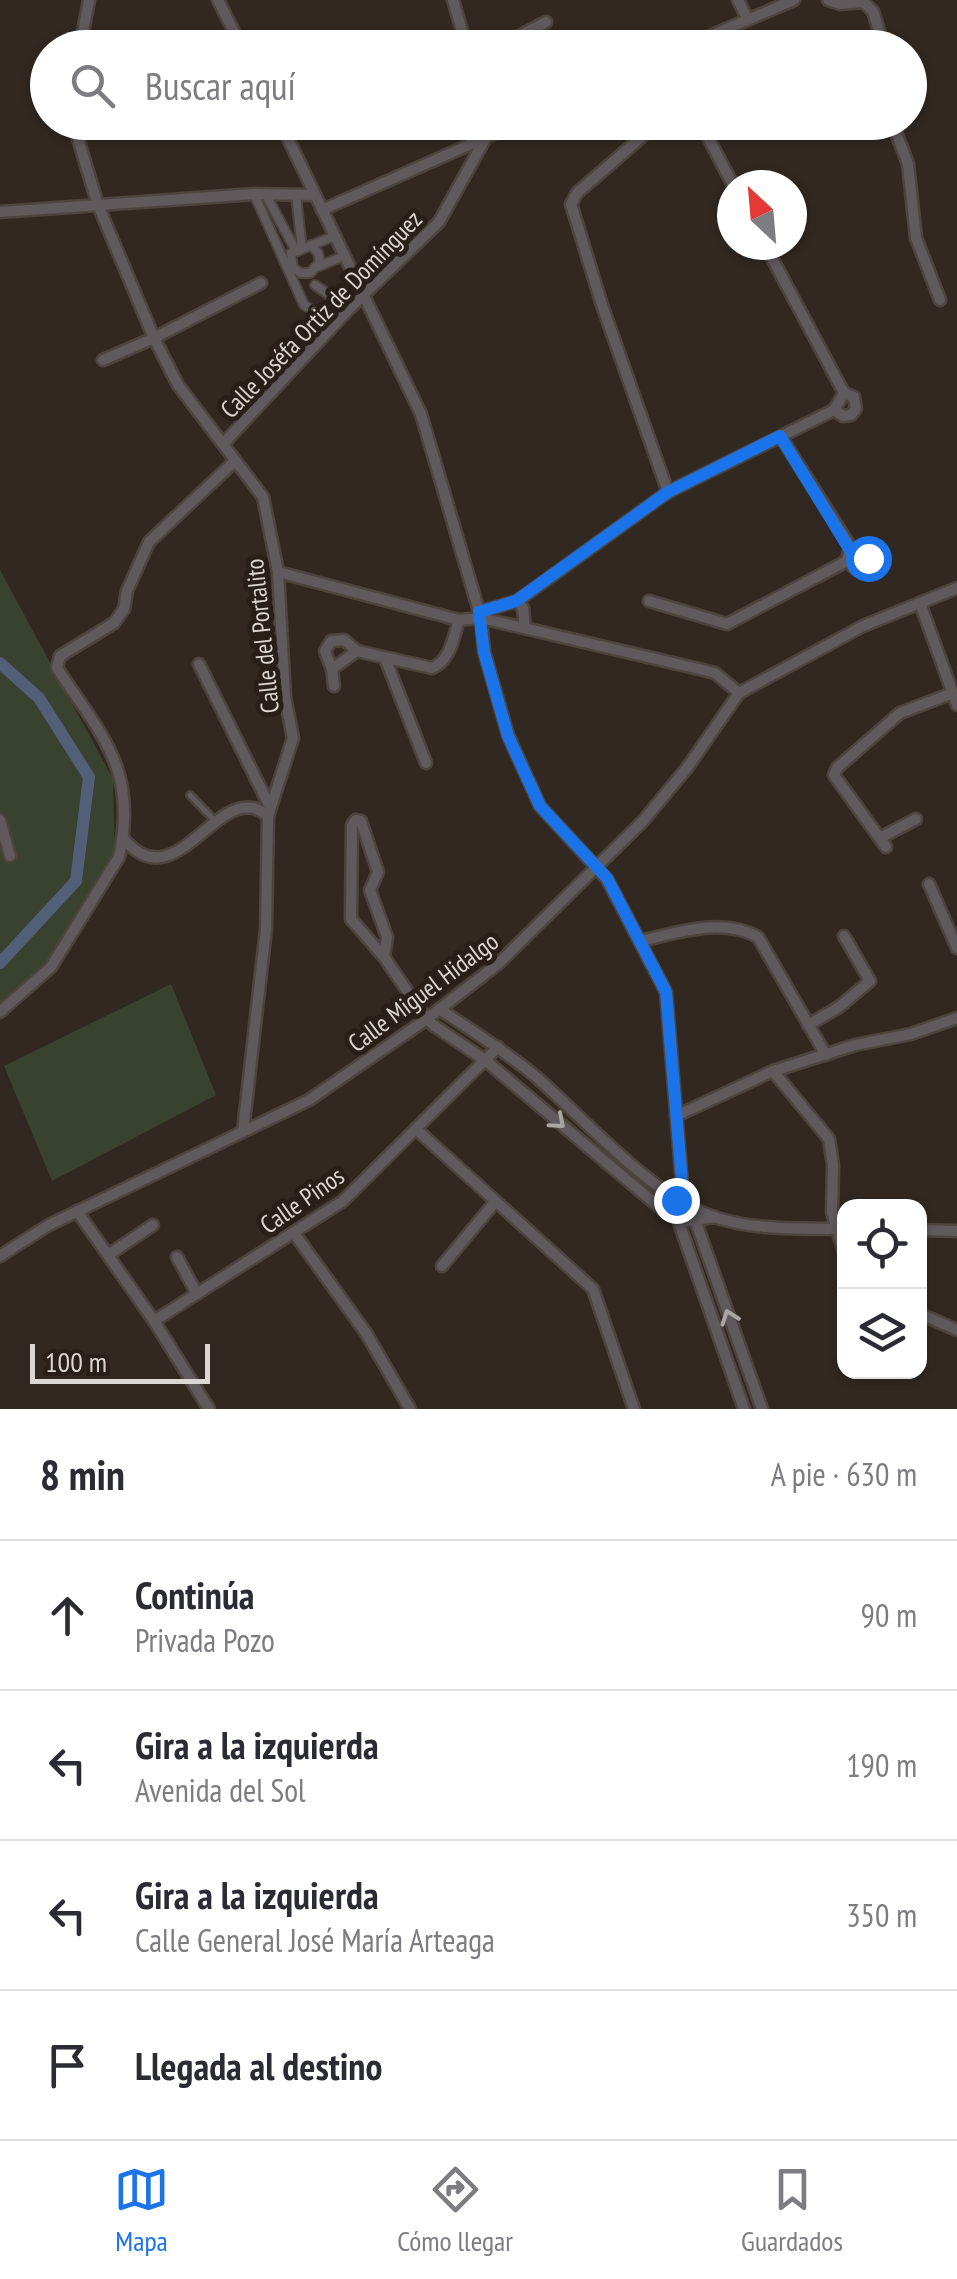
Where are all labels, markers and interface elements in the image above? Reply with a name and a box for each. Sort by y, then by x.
search box [30,30,927,140]
icon: search [65,58,120,113]
text: Buscar aquí [145,61,296,110]
north arrow [717,170,807,260]
street label: Calle Joséfa Ortiz de Domínguez [213,203,429,425]
route start [846,536,892,582]
street label: Calle del Portalito [238,557,286,715]
street label: Calle Miguel Hidalgo [342,925,504,1059]
one-way arrow [547,1110,565,1128]
street label: Calle Pinos [254,1160,350,1240]
route end [654,1178,700,1224]
map controls [837,1199,927,1379]
button: locate [837,1199,927,1289]
button: layers [837,1289,927,1379]
one-way arrow [720,1310,741,1327]
scale bar [30,1339,210,1384]
text: 100 m [45,1343,107,1380]
text: 8 min [40,1447,125,1502]
text: A pie · 630 m [771,1453,917,1495]
text: Continúa [135,1570,255,1619]
icon: ahead [40,1588,95,1643]
text: 90 m [861,1594,917,1636]
text: Privada Pozo [135,1619,275,1661]
text: Gira a la izquierda [135,1720,379,1769]
icon: left [40,1738,95,1793]
text: 190 m [846,1744,917,1786]
text: Avenida del Sol [135,1769,306,1811]
text: Gira a la izquierda [135,1870,379,1919]
icon: left [40,1888,95,1943]
text: 350 m [846,1894,917,1936]
text: Calle General José María Arteaga [135,1919,495,1961]
icon: arrive [40,2038,95,2093]
text: Llegada al destino [135,2041,382,2090]
tab: Mapa [114,2162,169,2259]
tab: Cómo llegar [397,2162,513,2259]
tab: Guardados [741,2162,843,2259]

